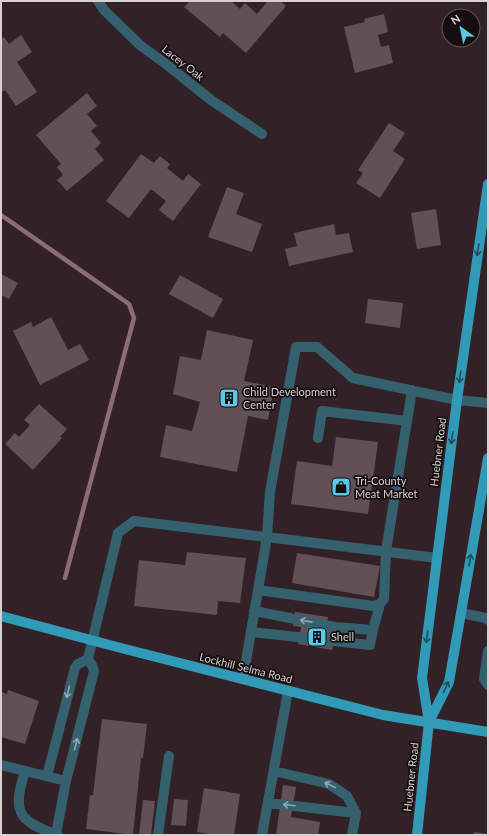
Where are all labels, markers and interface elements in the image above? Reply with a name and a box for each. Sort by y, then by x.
north arrow [441,8,481,48]
text: N [448,11,462,27]
street label: Lacey Oak [160,42,207,83]
one-way arrow [474,244,482,257]
one-way arrow [456,370,464,383]
place label: Child Development Center [243,385,336,411]
building icon: Child Development Center [218,387,240,409]
street label: Huebner Road [427,417,448,487]
one-way arrow [448,431,456,444]
place label: Tri-County Meat Market [355,474,418,500]
shop icon: Tri-County Meat Market [330,476,352,498]
one-way arrow [467,554,475,567]
one-way arrow [300,617,313,625]
building icon: Shell [306,626,328,648]
place label: Shell [331,630,354,643]
one-way arrow [423,630,431,643]
street label: Lockhill Selma Road [198,650,294,685]
one-way arrow [443,681,450,693]
one-way arrow [64,685,71,698]
one-way arrow [73,737,80,750]
street label: Huebner Road [400,742,421,812]
one-way arrow [324,781,336,788]
one-way arrow [283,801,296,809]

